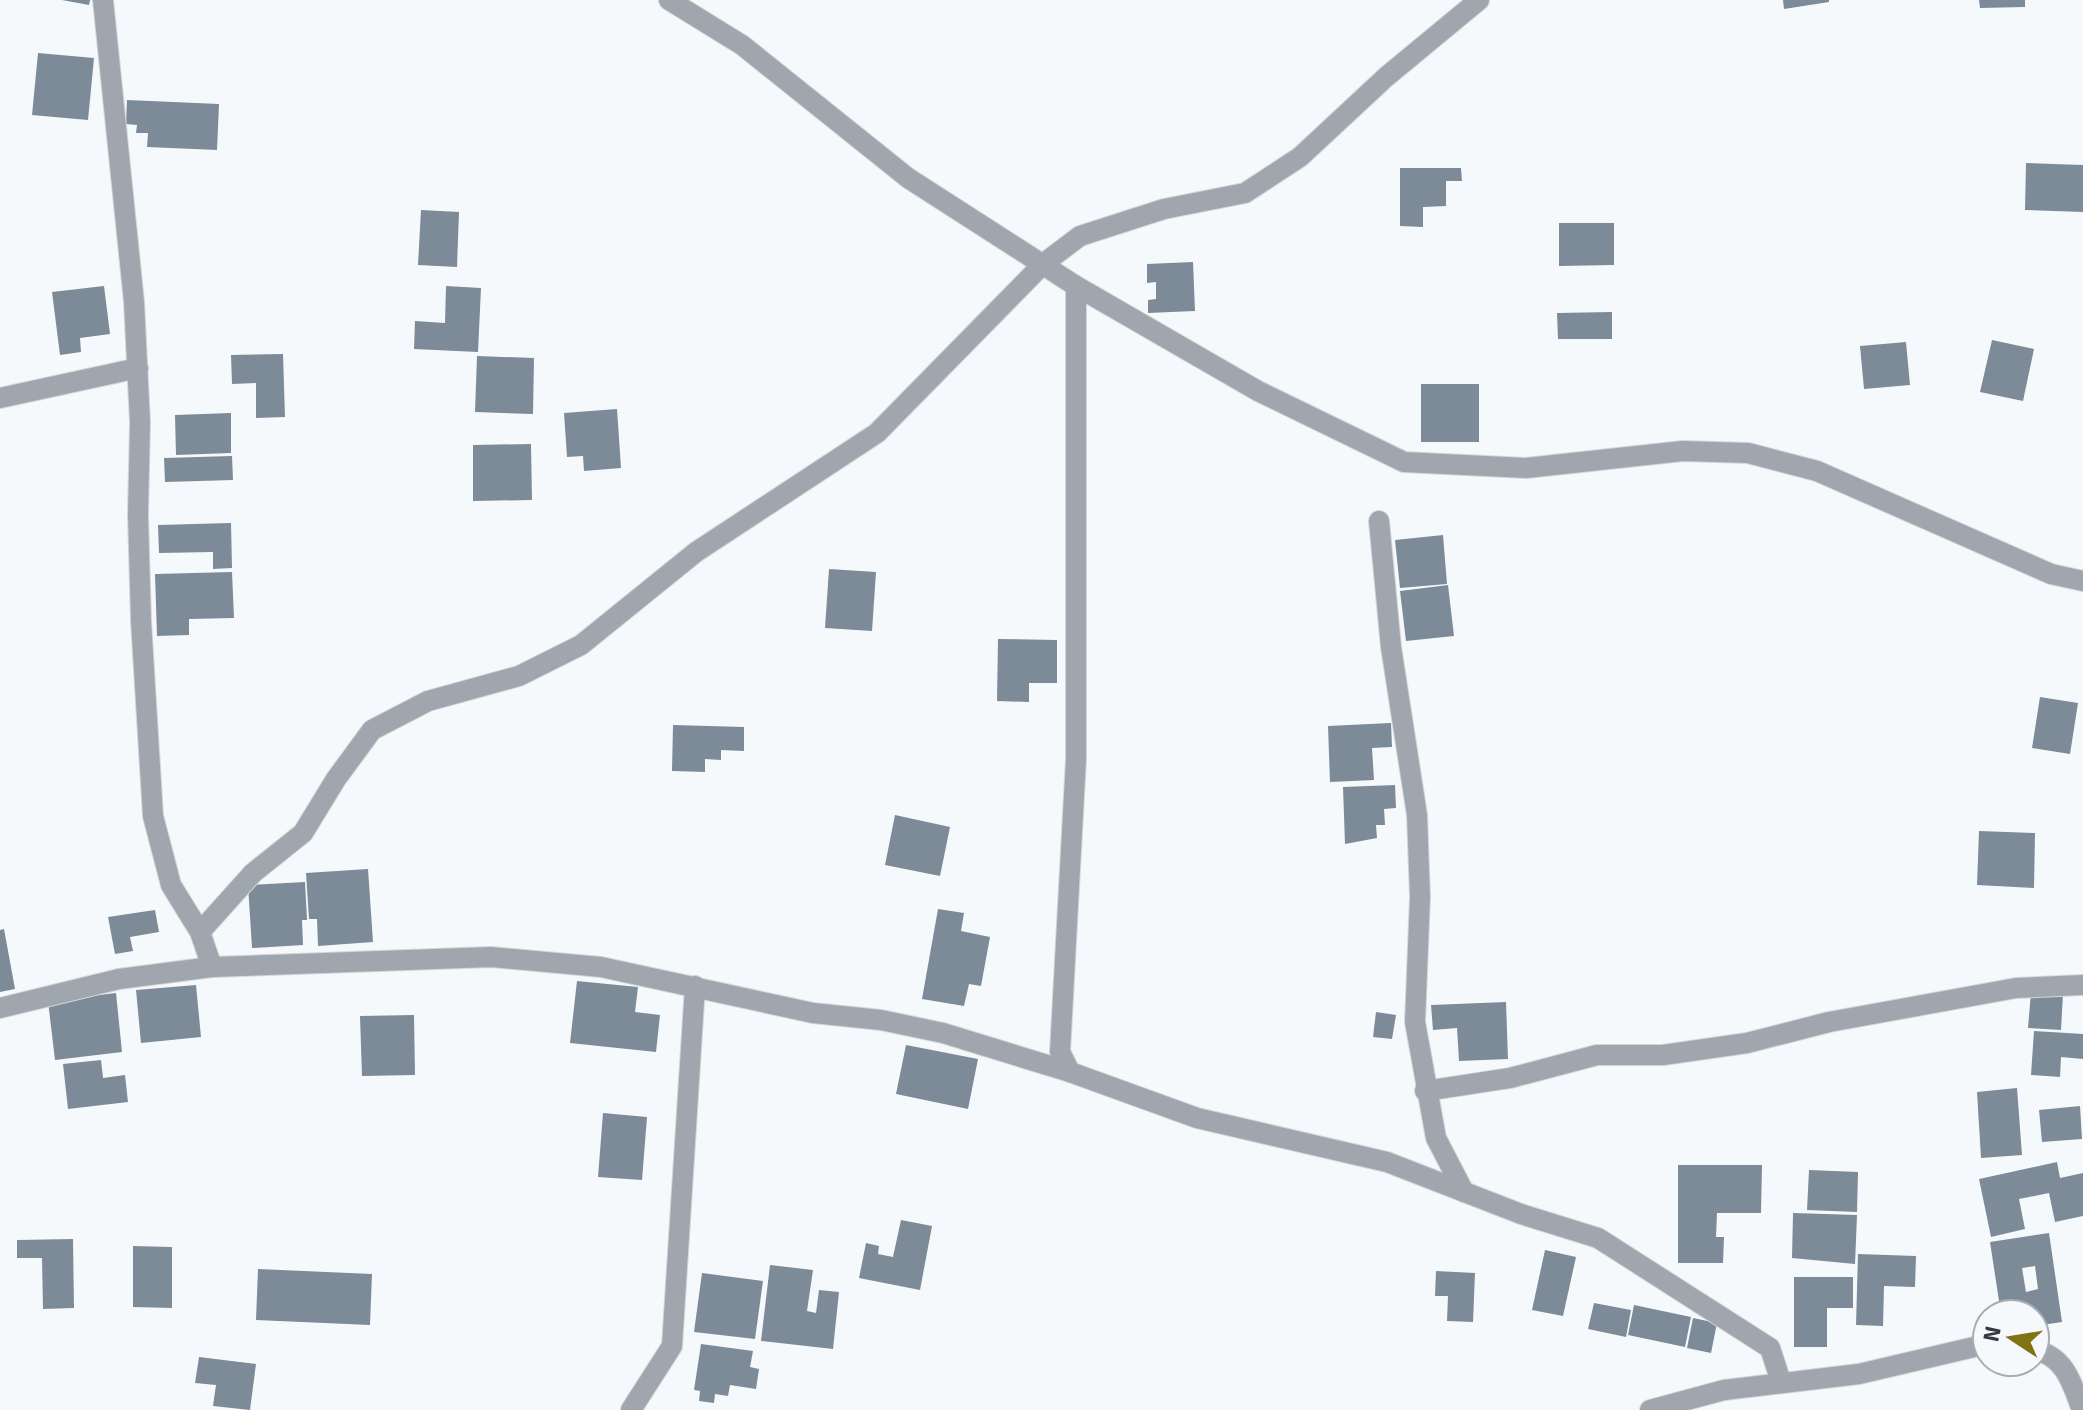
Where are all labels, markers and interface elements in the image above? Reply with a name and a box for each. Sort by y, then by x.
north arrow [1971,1298,2051,1378]
text: N [1977,1324,2007,1344]

